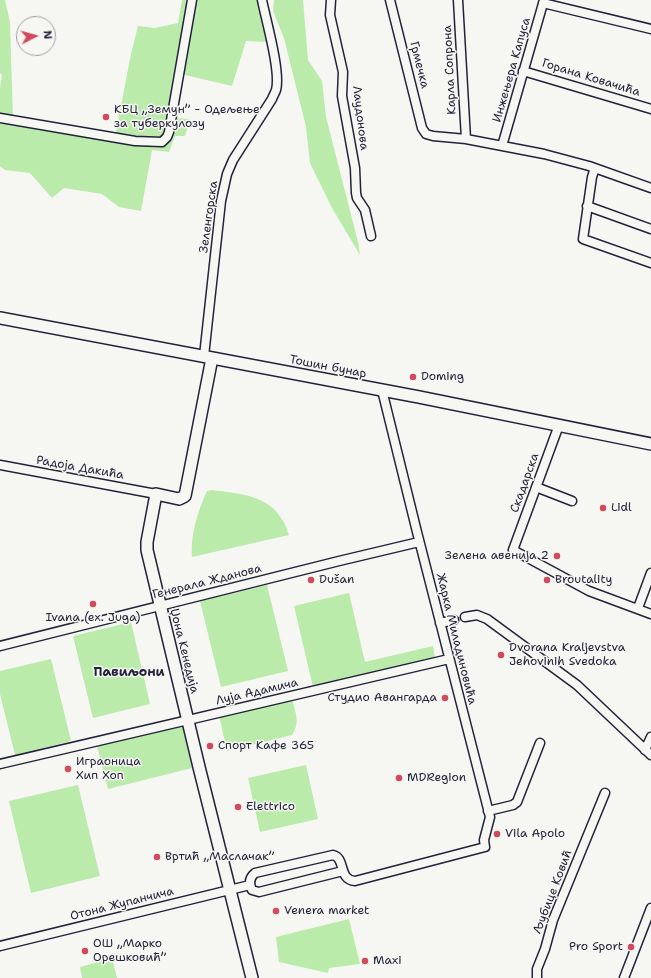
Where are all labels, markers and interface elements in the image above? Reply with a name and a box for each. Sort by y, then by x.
north arrow [16,16,56,56]
street label: Инжењера Капуса [490,16,534,124]
street label: Карла Сопрона [440,25,460,115]
text: N [40,30,55,40]
street label: Грмечка [406,40,432,90]
street label: Горана Ковачића [540,56,642,100]
street label: Лаудонова [349,85,371,151]
place label: КБЦ „Земун” - Одељење за туберкулозу [114,103,260,131]
marker: КБЦ „Земун” - Одељење за туберкулозу [101,112,111,122]
street label: Зеленгорска [197,180,221,254]
street label: Тошин бунар [288,352,368,382]
place label: Doming [421,370,464,384]
marker: Doming [408,372,418,382]
street label: Скадарска [508,451,542,515]
street label: Радоја Дакића [35,453,125,483]
place label: Lidl [611,501,632,515]
marker: Lidl [598,503,608,513]
place label: Зелена авенија 2 [445,549,549,563]
marker: Зелена авенија 2 [552,551,562,561]
street label: Генерала Жданова [151,561,263,603]
street label: Жарка Миладиновића [433,572,479,706]
place label: Dušan [319,573,354,587]
place label: Broutality [555,573,612,587]
marker: Dušan [306,575,316,585]
marker: Broutality [542,575,552,585]
marker: Ivana (ex. Juga) [88,599,98,609]
street label: Џона Кенедија [166,607,202,695]
place label: Ivana (ex. Juga) [45,611,141,625]
place label: Dvorana Kraljevstva Jehovinih Svedoka [509,641,625,669]
marker: Dvorana Kraljevstva Jehovinih Svedoka [496,650,506,660]
district label: Павиљони [94,665,164,681]
street label: Луја Адамича [215,676,299,708]
place label: Студио Авангарда [328,691,437,705]
marker: Студио Авангарда [440,693,450,703]
place label: Спорт Кафе 365 [218,739,314,753]
marker: Спорт Кафе 365 [205,741,215,751]
place label: Играоница Хип Хоп [76,755,141,783]
marker: Играоница Хип Хоп [63,764,73,774]
place label: MDRegion [407,771,466,785]
marker: MDRegion [394,773,404,783]
place label: Elettrico [246,800,295,814]
marker: Elettrico [233,802,243,812]
place label: Vila Apolo [505,827,565,841]
marker: Vila Apolo [492,829,502,839]
street label: Љубице Ковић [530,848,576,936]
place label: Вртић „Маслачак” [165,850,274,864]
marker: Вртић „Маслачак” [152,852,162,862]
street label: Отона Жупанчича [69,884,175,924]
place label: Venera market [284,904,369,918]
marker: Venera market [271,906,281,916]
place label: ОШ „Марко Орешковић” [93,937,166,965]
place label: Pro Sport [569,940,623,954]
marker: Pro Sport [626,942,636,952]
marker: ОШ „Марко Орешковић” [80,946,90,956]
place label: Maxi [373,954,402,968]
marker: Maxi [360,956,370,966]

